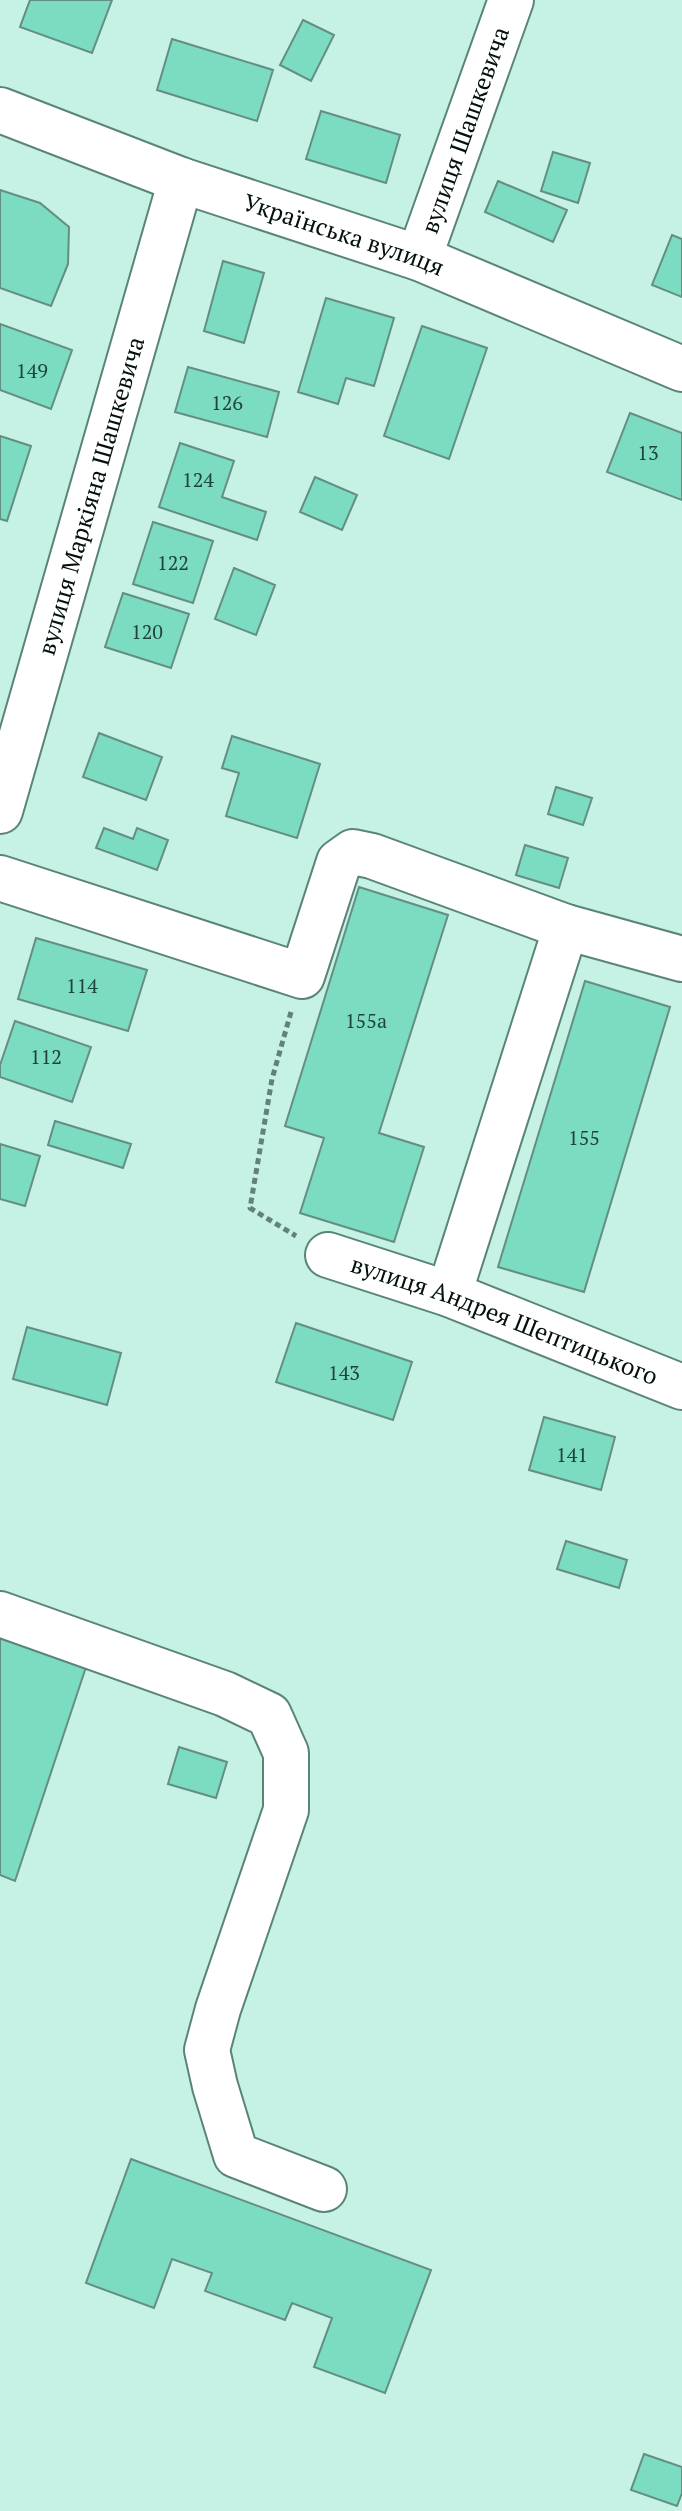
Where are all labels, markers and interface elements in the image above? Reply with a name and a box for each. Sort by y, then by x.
street label: вулиця Шашкевича [413,22,516,238]
street label: Українська вулиця [240,186,450,283]
street label: вулиця Маркіяна Шашкевича [30,333,151,659]
house number: 149 [16,357,48,384]
house number: 126 [211,389,243,416]
house number: 13 [637,439,659,466]
house number: 124 [182,466,214,493]
house number: 122 [157,549,189,576]
house number: 120 [131,618,163,645]
house number: 114 [66,972,98,999]
house number: 155а [345,1007,387,1034]
house number: 112 [30,1043,62,1070]
house number: 155 [568,1124,600,1151]
street label: вулиця Андрея Шептицького [347,1247,663,1392]
house number: 143 [328,1359,360,1386]
house number: 141 [556,1441,588,1468]

